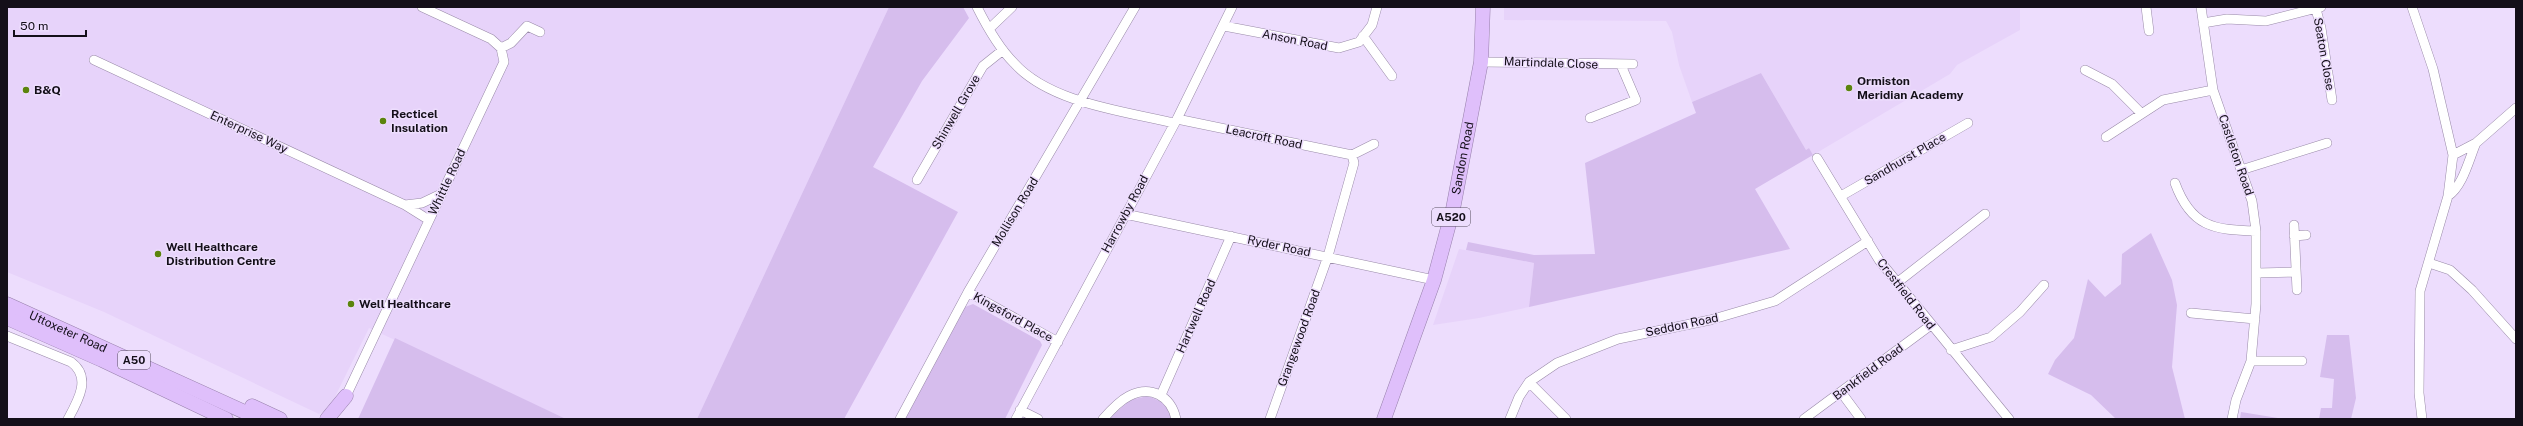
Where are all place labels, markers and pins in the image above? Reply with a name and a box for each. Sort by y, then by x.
place label: Ormiston Meridian Academy [1857,74,1964,102]
place label: B&Q [34,83,61,97]
marker: Ormiston Meridian Academy [1844,83,1854,93]
marker: B&Q [21,85,31,95]
place label: Recticel Insulation [391,107,448,135]
marker: Recticel Insulation [378,116,388,126]
place label: Well Healthcare Distribution Centre [166,240,276,268]
marker: Well Healthcare Distribution Centre [153,249,163,259]
place label: Well Healthcare [359,297,451,311]
marker: Well Healthcare [346,299,356,309]

